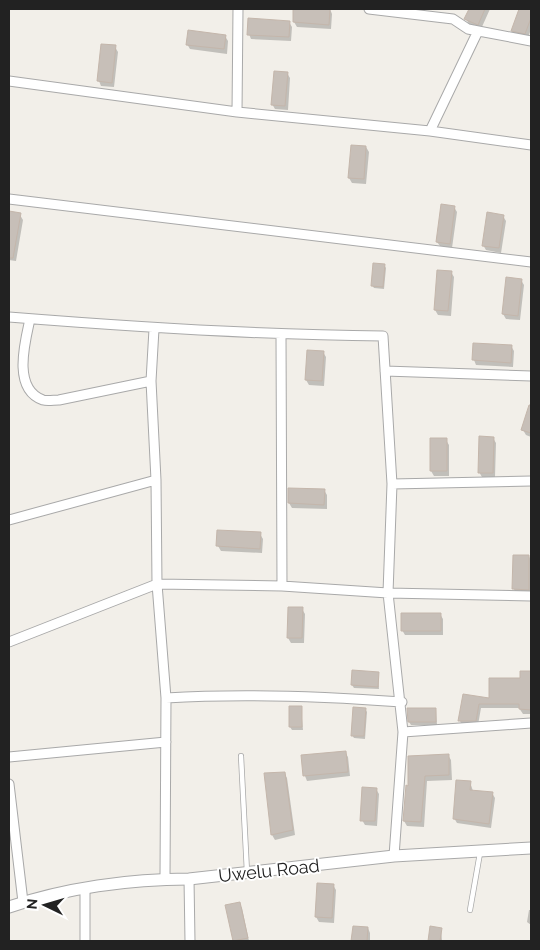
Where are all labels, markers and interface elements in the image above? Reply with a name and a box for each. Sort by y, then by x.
street label: Uwelu Road [217,855,321,886]
north arrow [20,880,70,930]
text: N [24,898,40,910]

